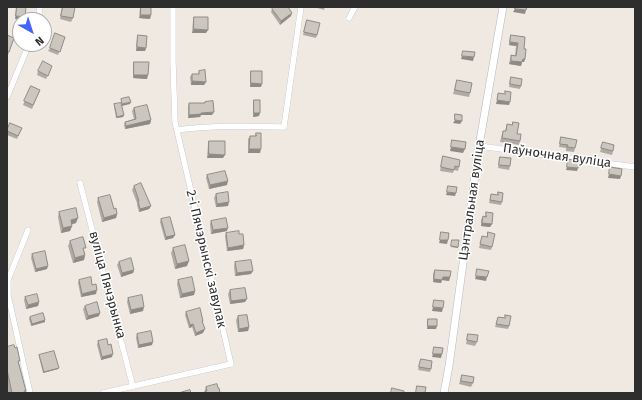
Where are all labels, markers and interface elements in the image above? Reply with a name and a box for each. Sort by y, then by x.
north arrow [12,12,52,52]
text: N [32,34,46,48]
street label: Цэнтральная вуліца [456,139,488,261]
street label: Паўночная вуліца [502,141,612,171]
street label: 2-і Пячэрынскі завулак [182,188,230,330]
street label: вуліца Пячэрынка [85,230,129,340]

